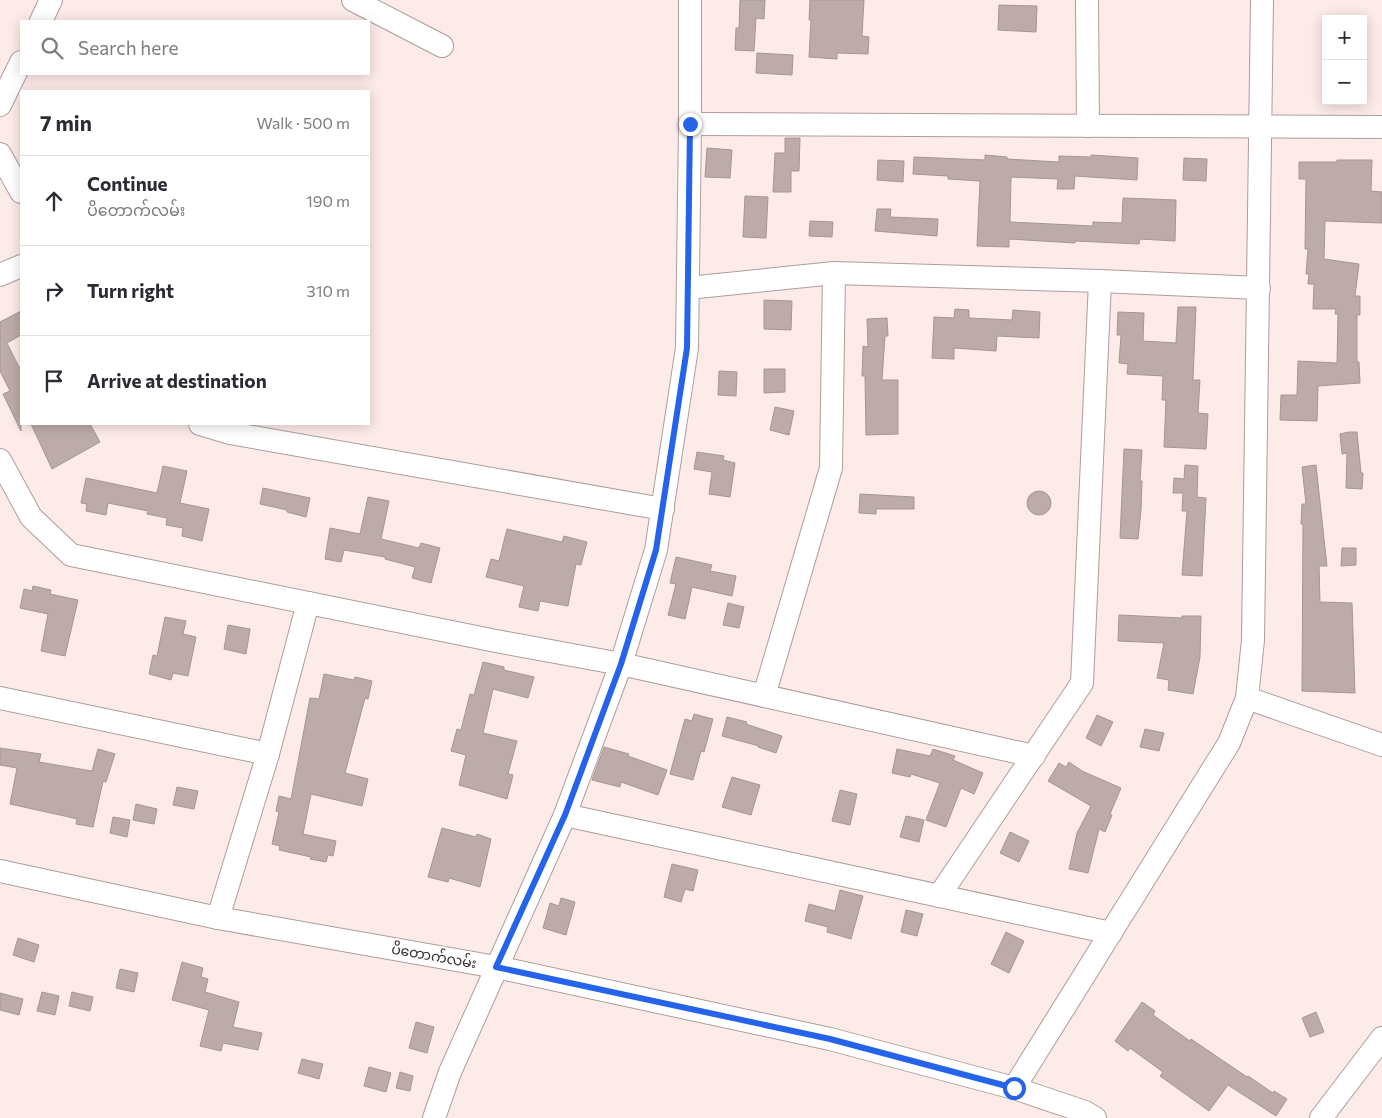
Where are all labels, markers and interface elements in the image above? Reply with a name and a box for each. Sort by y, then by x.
map controls [1322,15,1367,105]
button: + [1322,15,1367,60]
search box [20,20,370,75]
icon: search [38,34,66,62]
text: Search here [78,36,178,59]
button: − [1322,60,1367,105]
text: 7 min [40,110,92,135]
text: Walk · 500 m [256,113,350,132]
route end [679,113,702,136]
text: Continue [87,172,167,195]
icon: ahead [40,187,68,215]
text: 190 m [306,191,350,210]
text: ပိတောက်လမ်း [87,200,185,219]
icon: right [40,277,68,305]
text: Turn right [87,279,174,302]
text: 310 m [307,281,350,300]
icon: arrive [40,367,68,395]
text: Arrive at destination [87,369,267,392]
street label: ပိတောက်လမ်း [390,939,478,971]
route start [1003,1077,1026,1100]

